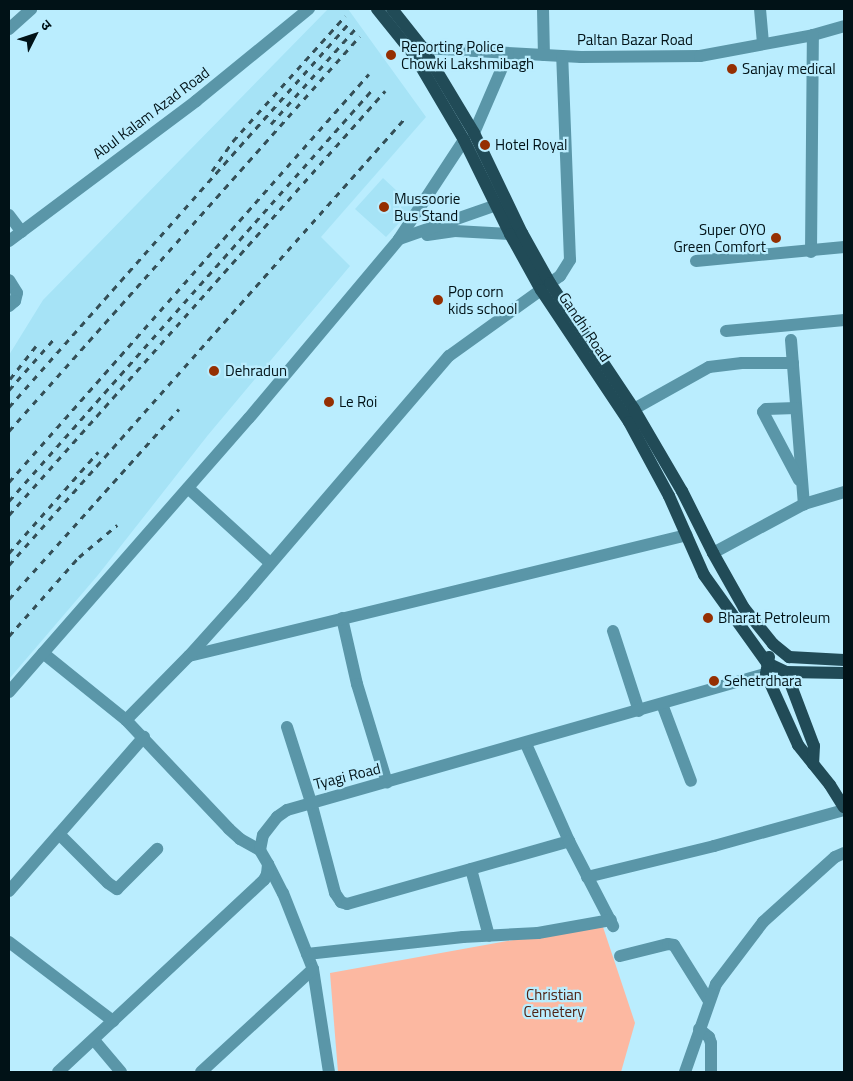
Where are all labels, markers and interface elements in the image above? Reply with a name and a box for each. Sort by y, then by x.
north arrow [10,10,60,60]
text: उ [36,15,57,35]
street label: Paltan Bazar Road [577,31,693,49]
place label: Reporting Police Chowki Lakshmibagh [401,37,534,72]
marker: Reporting Police Chowki Lakshmibagh [385,49,397,61]
place label: Sanjay medical [742,60,836,78]
street label: Abul Kalam Azad Road [89,63,213,163]
marker: Sanjay medical [726,63,738,75]
place label: Hotel Royal [495,136,567,154]
marker: Hotel Royal [479,139,491,151]
place label: Mussoorie Bus Stand [394,189,460,224]
marker: Mussoorie Bus Stand [378,201,390,213]
place label: Super OYO Green Comfort [674,220,766,255]
marker: Super OYO Green Comfort [770,232,782,244]
place label: Pop corn kids school [448,282,518,317]
street label: Gandhi Road [555,289,615,365]
marker: Pop corn kids school [432,294,444,306]
place label: Dehradun [225,362,287,380]
marker: Dehradun [207,364,221,378]
place label: Le Roi [339,393,377,411]
marker: Le Roi [323,396,335,408]
place label: Bharat Petroleum [718,609,830,627]
marker: Bharat Petroleum [702,612,714,624]
place label: Sehetrdhara [724,672,802,690]
marker: Sehetrdhara [708,675,720,687]
street label: Tyagi Road [312,759,382,793]
park label: Christian Cemetery [524,985,584,1020]

